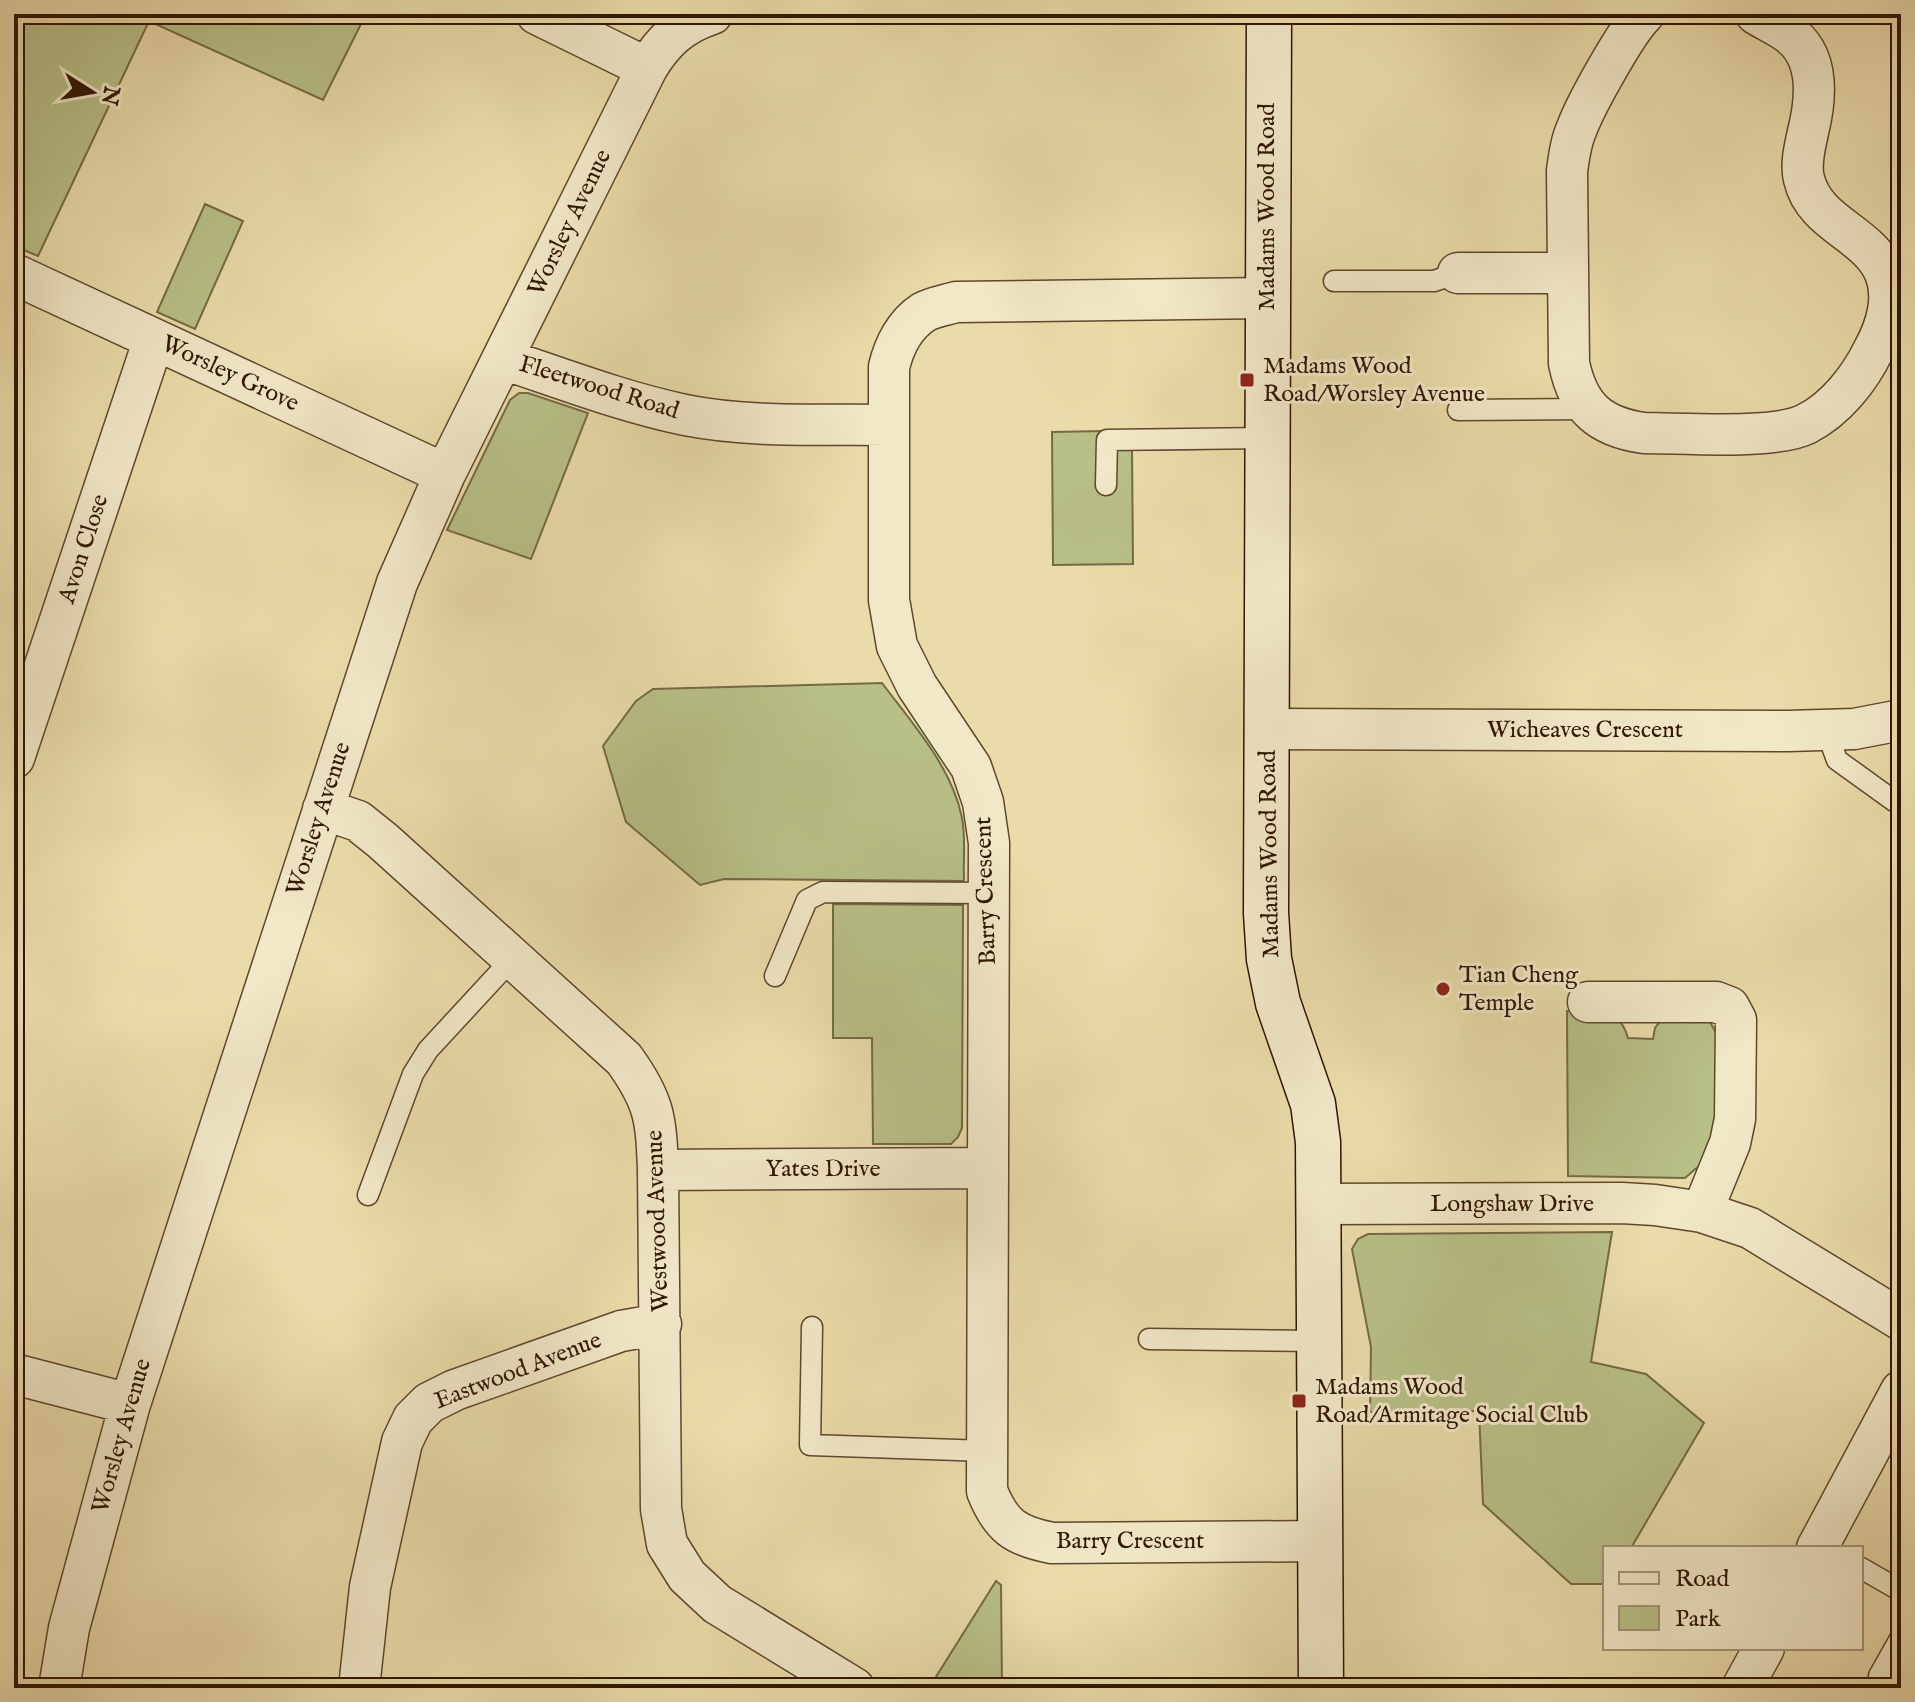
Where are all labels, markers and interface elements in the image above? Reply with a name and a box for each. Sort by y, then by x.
north arrow [52,52,132,132]
text: N [94,82,125,107]
street label: Madams Wood Road [1252,103,1283,311]
street label: Worsley Avenue [521,144,619,302]
street label: Worsley Grove [156,329,304,419]
street label: Fleetwood Road [515,349,683,427]
place label: Madams Wood Road/Worsley Avenue [1263,351,1485,410]
marker: Madams Wood Road/Worsley Avenue [1238,371,1256,389]
street label: Avon Close [51,490,116,608]
street label: Wicheaves Crescent [1487,715,1683,746]
street label: Worsley Avenue [280,738,358,900]
street label: Madams Wood Road [1253,749,1287,958]
street label: Barry Crescent [968,816,1004,966]
place label: Tian Cheng Temple [1459,960,1579,1019]
marker: Tian Cheng Temple [1434,980,1452,998]
street label: Westwood Avenue [639,1129,677,1313]
street label: Yates Drive [766,1154,880,1185]
street label: Longshaw Drive [1430,1189,1594,1220]
street label: Eastwood Avenue [430,1325,606,1417]
street label: Worsley Avenue [85,1355,159,1517]
place label: Madams Wood Road/Armitage Social Club [1315,1372,1588,1431]
marker: Madams Wood Road/Armitage Social Club [1290,1392,1308,1410]
street label: Barry Crescent [1056,1526,1204,1557]
legend [1603,1546,1863,1650]
text: Road [1675,1564,1729,1595]
text: Park [1675,1604,1721,1635]

